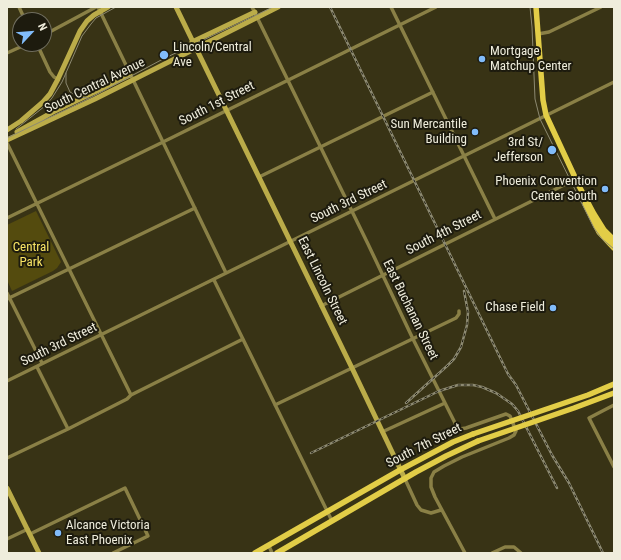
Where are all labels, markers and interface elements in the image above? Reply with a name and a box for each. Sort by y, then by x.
north arrow [12,12,52,52]
text: N [35,21,50,33]
place label: Lincoln/Central Ave [173,40,252,71]
place label: Mortgage Matchup Center [490,44,572,75]
marker: Lincoln/Central Ave [158,49,170,61]
marker: Mortgage Matchup Center [477,54,487,64]
street label: South Central Avenue [42,55,148,117]
street label: South 1st Street [177,78,257,130]
place label: Sun Mercantile Building [391,117,467,148]
marker: Sun Mercantile Building [470,127,480,137]
place label: 3rd St/ Jefferson [494,135,543,166]
marker: 3rd St/ Jefferson [546,144,558,156]
place label: Phoenix Convention Center South [495,174,597,205]
street label: South 3rd Street [308,177,390,227]
marker: Phoenix Convention Center South [600,184,610,194]
street label: South 4th Street [404,207,484,259]
street label: East Lincoln Street [294,234,350,328]
park label: Central Park [13,240,49,271]
street label: East Buchanan Street [379,257,441,363]
place label: Chase Field [485,300,545,316]
marker: Chase Field [548,303,558,313]
street label: South 3rd Street [18,320,100,370]
street label: South 7th Street [384,420,464,472]
place label: Alcance Victoria East Phoenix [66,518,150,549]
marker: Alcance Victoria East Phoenix [53,528,63,538]

